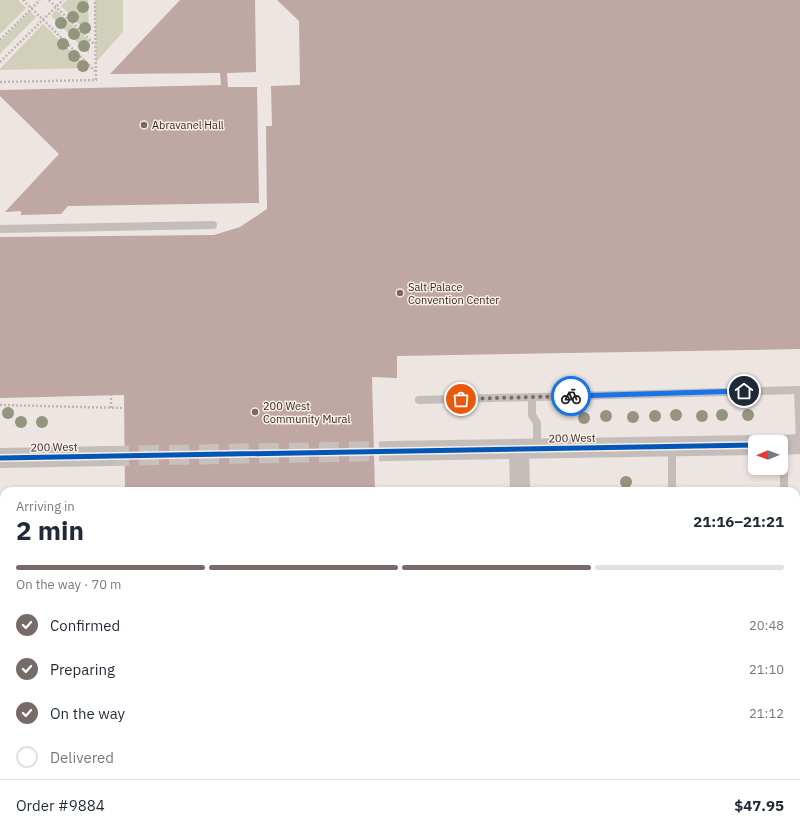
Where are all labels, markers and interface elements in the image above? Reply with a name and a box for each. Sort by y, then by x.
place label: Abravanel Hall [152,118,224,132]
marker: Abravanel Hall [139,120,149,130]
place label: Salt Palace Convention Center [408,280,499,307]
marker: Salt Palace Convention Center [395,288,405,298]
pin [727,374,761,408]
courier [551,376,591,416]
icon: home [733,380,755,402]
pin [444,382,478,416]
icon: bike [560,385,582,407]
icon: bag [450,388,472,410]
place label: 200 West Community Mural [263,399,350,426]
marker: 200 West Community Mural [250,407,260,417]
street label: 200 West [548,431,596,445]
north arrow [748,435,788,475]
map controls [748,435,788,475]
street label: 200 West [30,440,78,454]
text: Arriving in [16,498,75,515]
text: 21:16–21:21 [693,512,784,531]
text: 2 min [16,513,84,547]
text: On the way · 70 m [16,576,121,593]
icon: check [16,614,38,636]
text: Confirmed [50,616,120,635]
text: 20:48 [749,617,784,634]
icon: check [16,658,38,680]
text: Preparing [50,660,115,679]
text: 21:10 [749,661,784,678]
icon: check [16,702,38,724]
text: On the way [50,704,125,723]
text: 21:12 [749,705,784,722]
text: Delivered [50,748,114,767]
text: Order #9884 [16,796,105,815]
text: $47.95 [734,796,784,815]

